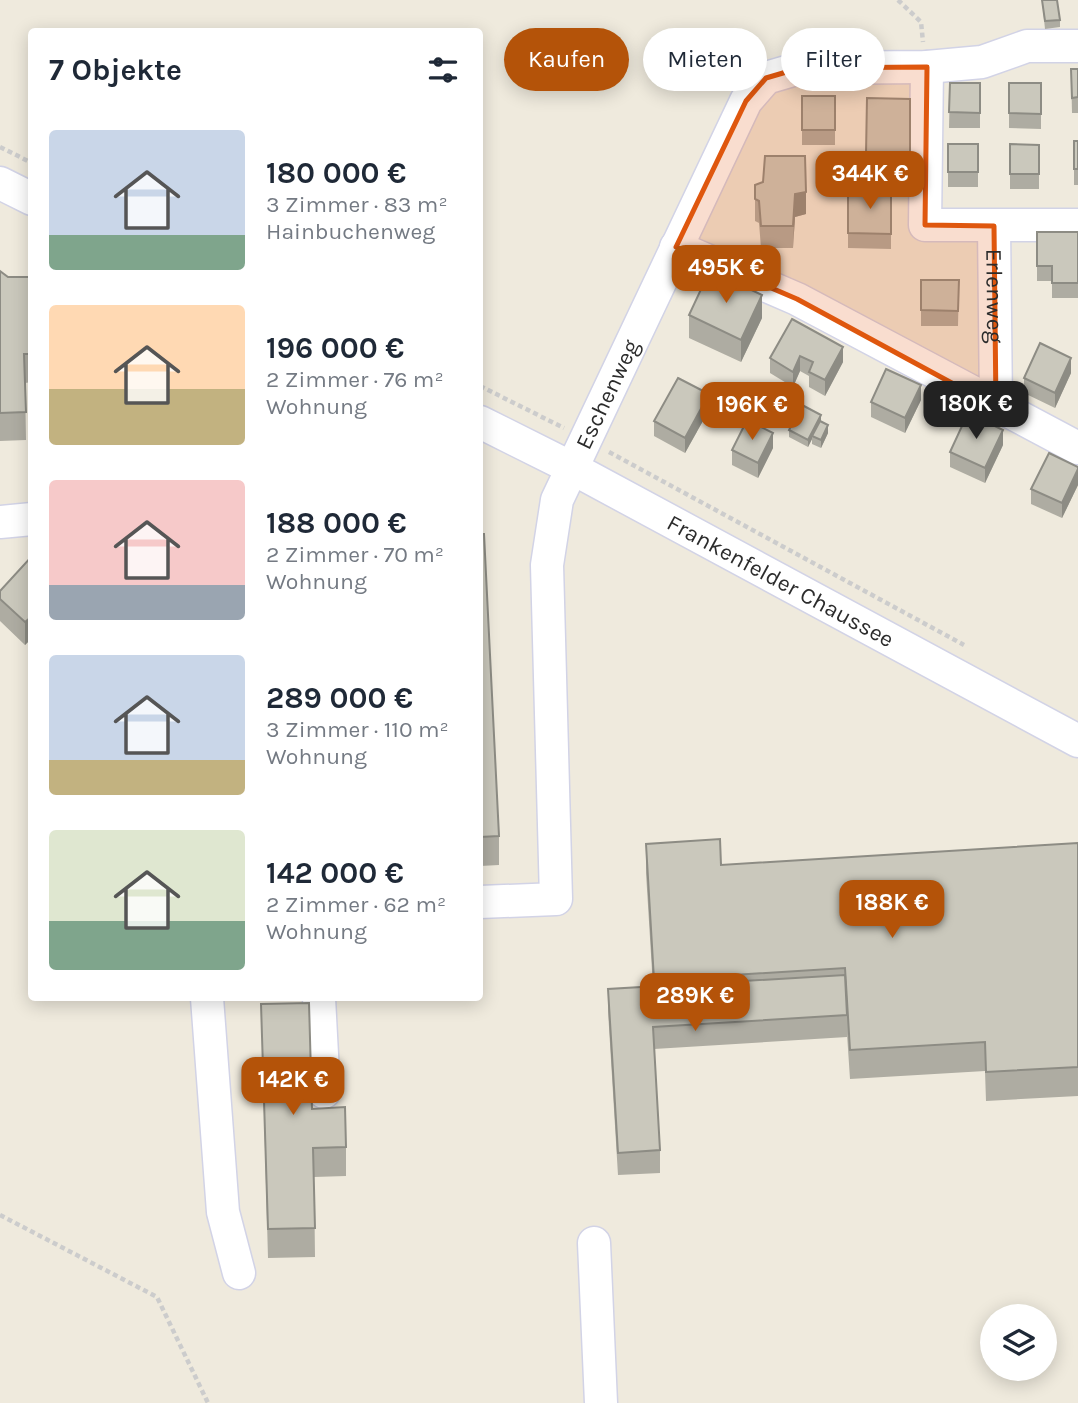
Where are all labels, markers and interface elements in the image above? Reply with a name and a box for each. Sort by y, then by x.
chip: Kaufen [504,28,629,91]
chip: Mieten [643,28,767,91]
chip: Filter [781,28,885,91]
icon: filters [424,51,462,89]
text: 7 Objekte [49,52,182,88]
pin: 344K € [813,152,927,211]
text: 180 000 € [266,155,406,191]
icon: home [105,158,189,242]
text: 344K € [831,160,909,187]
text: 3 Zimmer · 83 m² [266,191,448,218]
text: Hainbuchenweg [266,218,435,245]
pin: 495K € [669,246,783,305]
street label: Erlenweg [981,248,1009,344]
text: 495K € [688,254,764,281]
text: 196 000 € [266,330,404,366]
icon: home [105,333,189,417]
street label: Eschenweg [570,335,645,453]
text: 2 Zimmer · 76 m² [266,366,444,393]
pin: 196K € [695,382,809,442]
pin: 180K € [919,382,1033,441]
text: 180K € [939,390,1013,417]
text: 196K € [716,391,788,418]
text: Wohnung [266,393,367,420]
text: 188 000 € [266,505,407,541]
icon: home [105,508,189,592]
street label: Frankenfelder Chaussee [663,509,899,653]
text: 2 Zimmer · 70 m² [266,541,444,568]
text: Wohnung [266,568,367,595]
text: 289 000 € [266,680,413,716]
icon: home [105,683,189,767]
text: 3 Zimmer · 110 m² [266,716,449,743]
text: Wohnung [266,743,367,770]
text: 142 000 € [266,855,404,891]
icon: home [105,858,189,942]
pin: 188K € [835,880,949,940]
text: 188K € [855,889,929,916]
text: 2 Zimmer · 62 m² [266,891,446,918]
text: Wohnung [266,918,367,945]
pin: 289K € [638,974,752,1033]
text: 289K € [656,982,734,1009]
pin: 142K € [236,1058,350,1117]
text: 142K € [257,1066,329,1093]
map controls [980,1304,1057,1381]
button: layers [980,1304,1057,1381]

